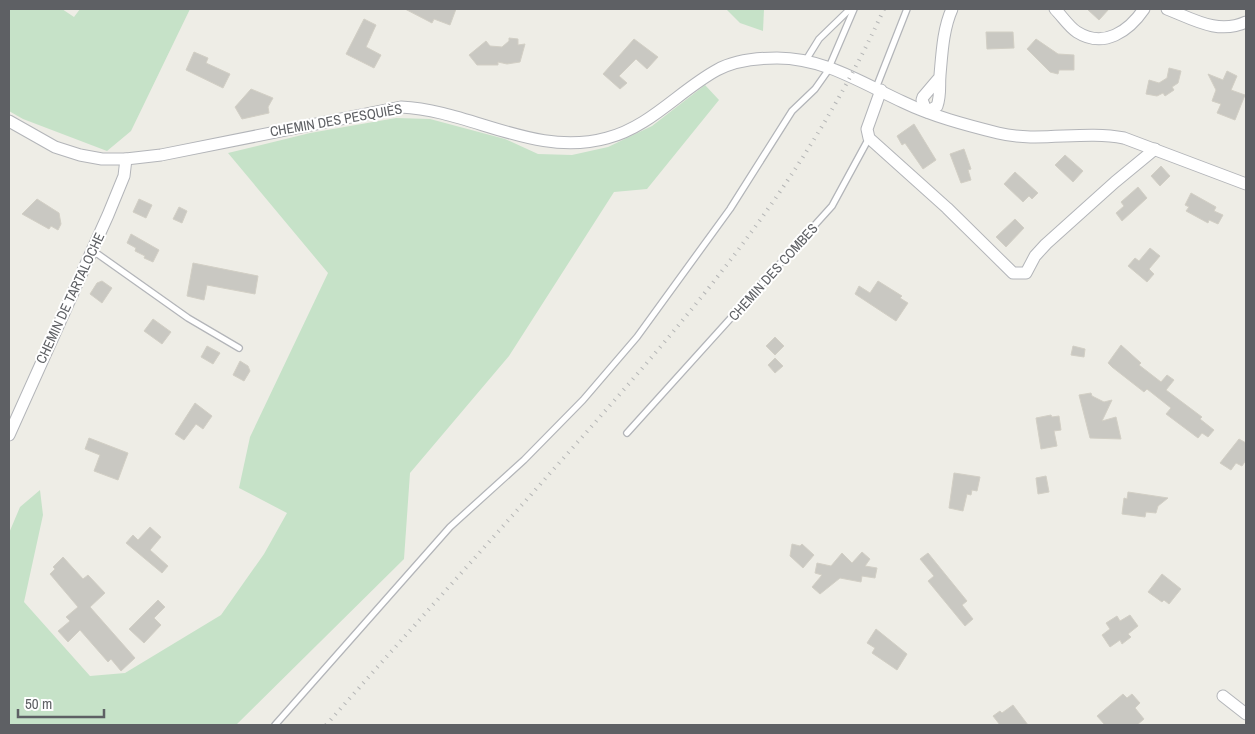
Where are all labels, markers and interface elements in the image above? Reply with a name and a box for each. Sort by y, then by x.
street label: CHEMIN DES PESQUIÈS [268,99,404,140]
street label: CHEMIN DES COMBES [724,219,822,324]
street label: CHEMIN DE TARTALOCHE [32,230,108,366]
scale bar [18,686,104,718]
text: 50 m [25,693,52,714]

